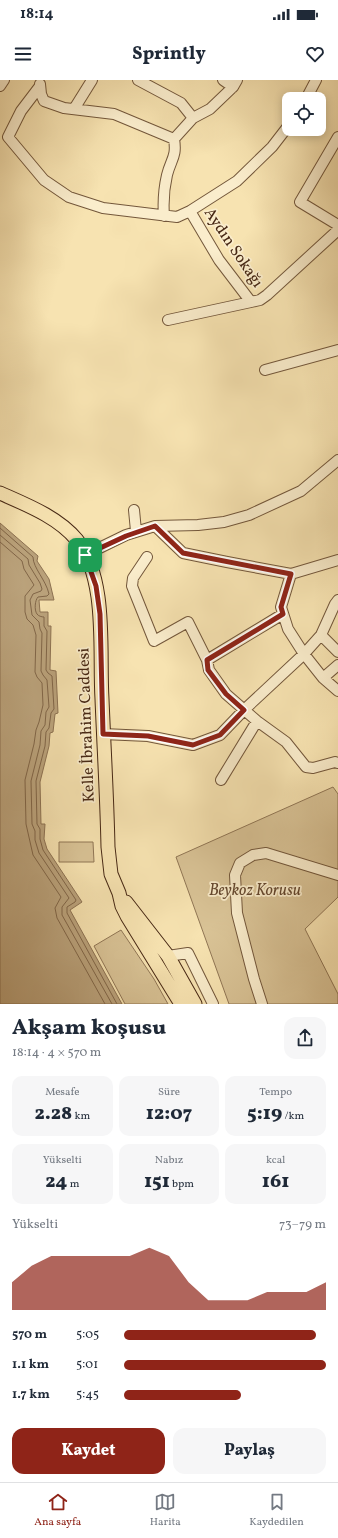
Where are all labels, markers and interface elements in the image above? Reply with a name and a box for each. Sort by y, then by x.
text: 18:14 [20,4,54,25]
text: Sprintly [132,42,206,67]
icon: menu [12,43,34,65]
icon: heart [304,43,326,65]
map controls [282,92,326,136]
button: locate [282,92,326,136]
street label: Aydın Sokağı [198,204,268,293]
pin [68,538,102,572]
icon: arrive [74,544,96,566]
street label: Kelle İbrahim Caddesi [73,647,101,803]
park label: Beykoz Korusu [209,880,301,902]
text: Akşam koşusu [12,1013,166,1044]
button: share [284,1017,326,1059]
text: 18:14 · 4 × 570 m [12,1044,101,1062]
text: Mesafe [45,1085,80,1100]
text: Süre [158,1085,180,1100]
text: Tempo [259,1085,292,1100]
text: 2.28 [34,1100,72,1128]
text: 12:07 [146,1100,192,1128]
text: 5:19 [247,1100,282,1128]
text: km [72,1109,90,1124]
text: /km [282,1109,304,1124]
text: Yükselti [43,1153,82,1168]
text: Nabız [155,1153,183,1168]
text: kcal [266,1153,285,1168]
text: 24 [45,1168,67,1196]
text: 151 [144,1168,170,1196]
text: 161 [262,1168,289,1196]
text: m [67,1177,79,1192]
text: bpm [170,1177,194,1192]
text: Yükselti [12,1216,58,1234]
text: 73–79 m [279,1216,326,1234]
text: 570 m [12,1326,47,1344]
text: 5:05 [76,1326,99,1344]
text: 1.1 km [12,1356,49,1374]
text: 5:01 [76,1356,98,1374]
text: 1.7 km [12,1386,50,1404]
text: 5:45 [76,1386,99,1404]
button: Kaydet [12,1428,165,1474]
button: Paylaş [173,1428,326,1474]
tab: Ana sayfa [34,1491,81,1530]
tab: Harita [150,1491,181,1530]
tab: Kaydedilen [249,1491,304,1530]

